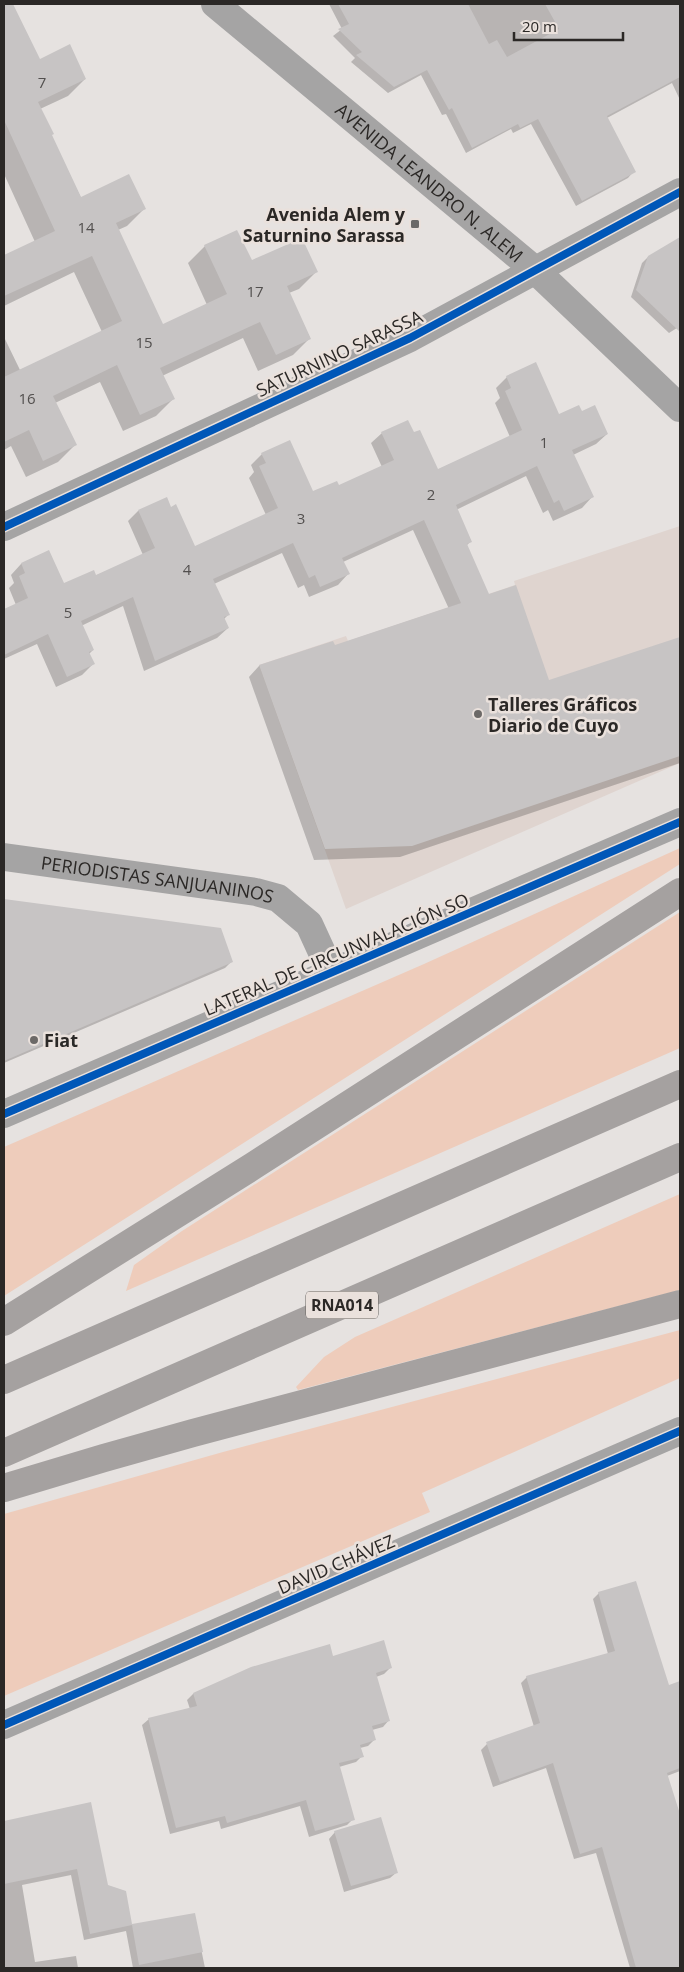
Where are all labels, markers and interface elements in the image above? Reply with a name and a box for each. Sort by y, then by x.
scale bar [514,10,623,42]
text: 20 m [522,16,557,36]
house number: 7 [38,72,46,92]
street label: AVENIDA LEANDRO N. ALEM [331,97,528,267]
place label: Avenida Alem y Saturnino Sarassa [243,202,406,247]
house number: 14 [77,217,95,237]
marker: Avenida Alem y Saturnino Sarassa [409,218,421,230]
house number: 17 [246,281,264,301]
street label: SATURNINO SARASSA [252,304,427,402]
house number: 15 [135,332,153,352]
house number: 16 [18,388,36,408]
house number: 1 [540,432,548,452]
house number: 2 [427,484,435,504]
house number: 3 [297,508,305,528]
house number: 4 [183,559,192,579]
house number: 5 [64,602,72,622]
place label: Talleres Gráficos Diario de Cuyo [488,692,637,737]
marker: Talleres Gráficos Diario de Cuyo [472,708,484,720]
street label: PERIODISTAS SANJUANINOS [39,850,277,908]
street label: LATERAL DE CIRCUNVALACIÓN SO [200,887,472,1021]
place label: Fiat [44,1028,78,1052]
marker: Fiat [28,1034,40,1046]
road number: RNA014 [306,1292,378,1318]
street label: DAVID CHÁVEZ [274,1529,398,1599]

